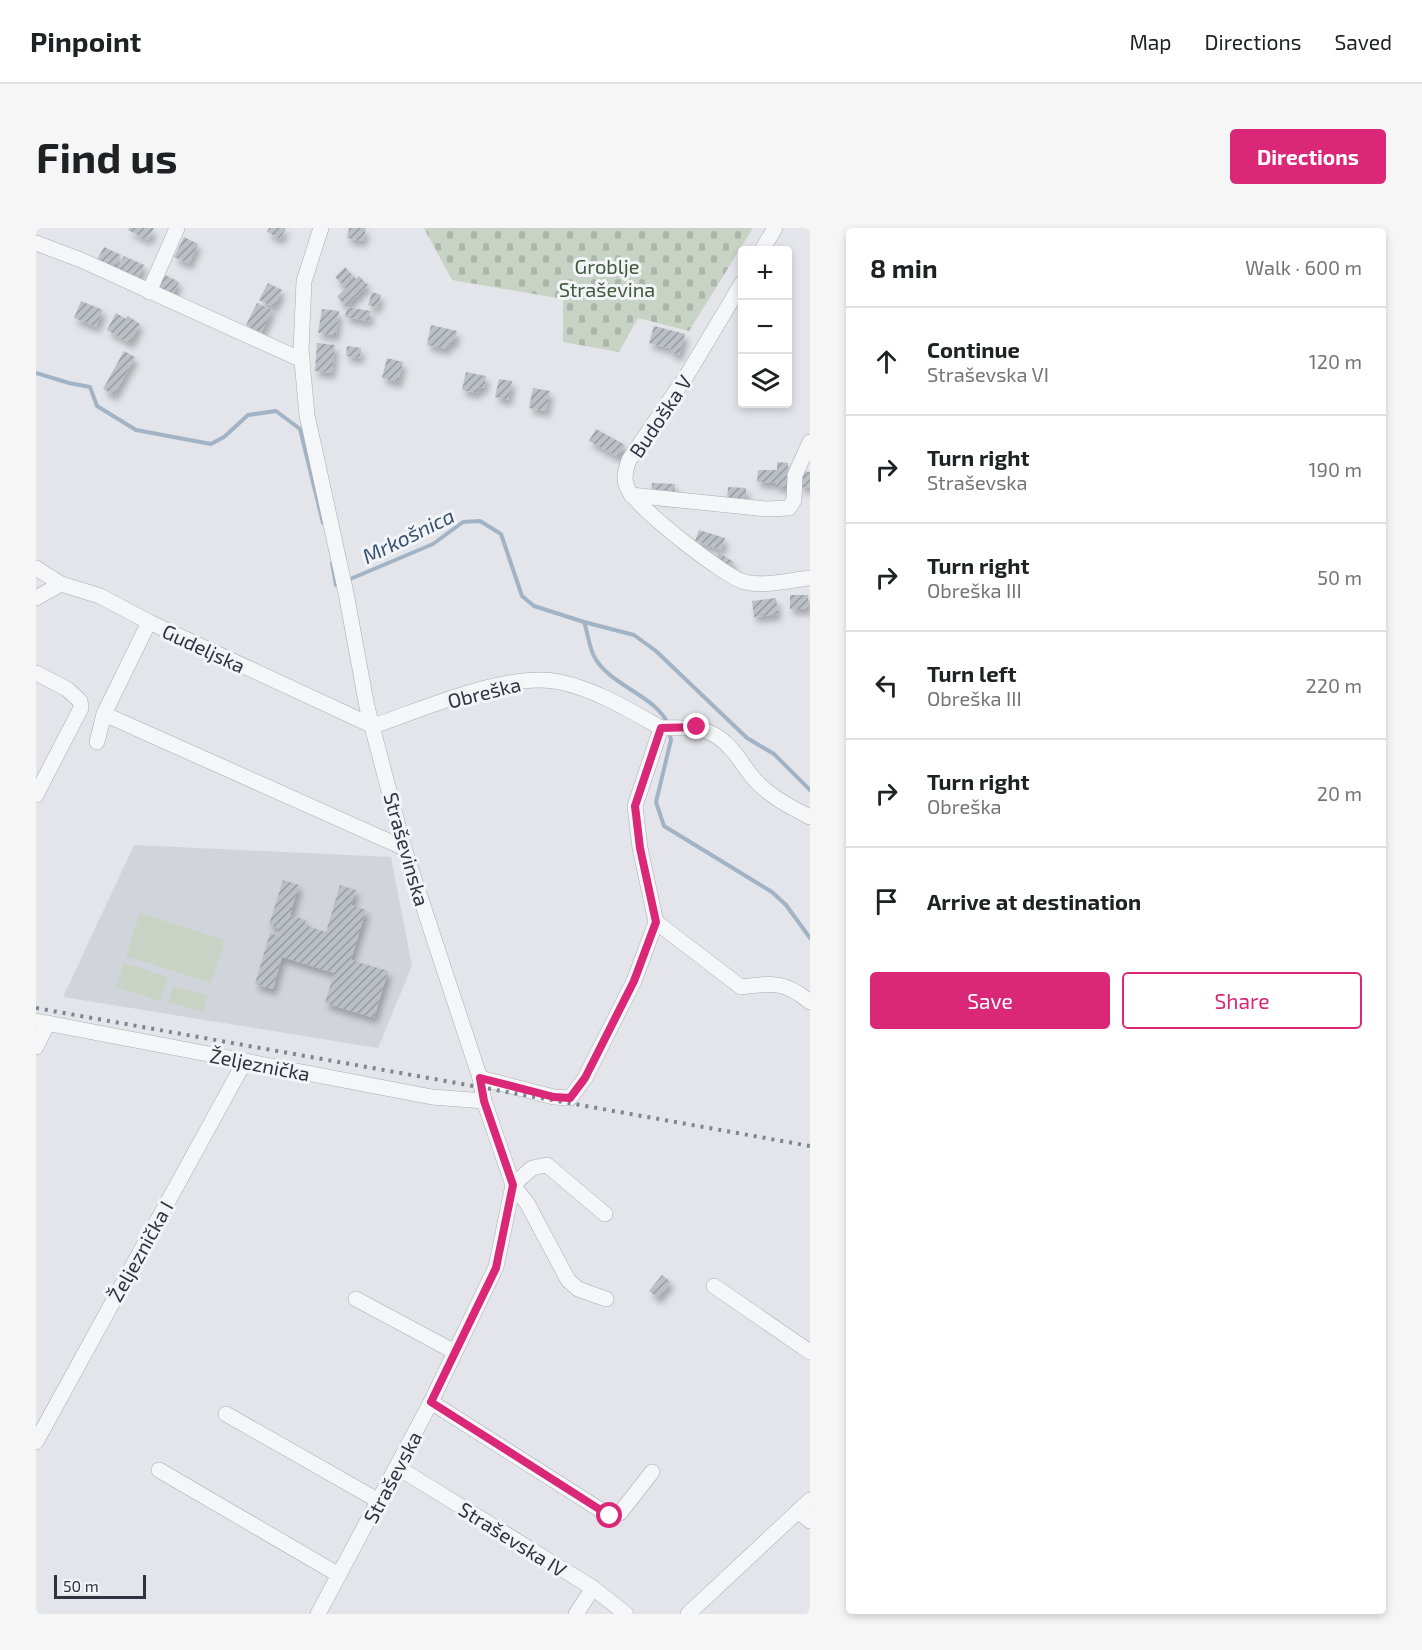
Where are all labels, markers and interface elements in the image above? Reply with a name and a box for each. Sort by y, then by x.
text: Pinpoint [30,24,141,58]
text: Map [1129,29,1172,54]
text: Directions [1205,29,1301,54]
text: Saved [1334,29,1392,54]
button: Directions [1230,129,1386,184]
text: Find us [36,131,178,181]
map controls [738,246,792,408]
button: + [738,246,792,300]
text: 8 min [870,252,938,283]
park label: Groblje Straševina [559,254,655,301]
text: Walk · 600 m [1245,255,1362,279]
button: − [738,300,792,354]
text: Continue [927,336,1020,362]
icon: ahead [870,345,903,378]
text: 120 m [1309,349,1362,373]
button: layers [738,354,792,408]
text: Straševska VI [927,362,1049,386]
street label: Budoška V [624,370,696,462]
text: Turn right [927,444,1029,470]
icon: right [870,453,903,486]
text: 190 m [1309,457,1362,481]
text: Straševska [927,470,1027,494]
water label: Mrkošnica [358,502,458,568]
text: Turn right [927,552,1029,578]
icon: right [870,561,903,594]
text: 50 m [1317,565,1362,589]
text: Obreška III [927,578,1022,602]
street label: Gudeljska [159,618,249,678]
text: Turn left [927,660,1016,686]
icon: left [870,669,903,702]
street label: Obreška [445,671,523,713]
text: 220 m [1305,673,1362,697]
text: Obreška III [927,686,1022,710]
route end [683,713,709,739]
text: Turn right [927,768,1029,794]
icon: right [870,777,903,810]
text: 20 m [1317,781,1362,805]
street label: Straševinska [379,789,435,909]
text: Obreška [927,794,1002,818]
icon: arrive [870,885,903,918]
text: Arrive at destination [927,888,1141,914]
button: Save [870,972,1110,1029]
button: Share [1122,972,1362,1029]
street label: Željeznička [208,1043,312,1085]
street label: Željeznička I [103,1197,177,1305]
street label: Straševska [358,1427,426,1527]
street label: Straševska IV [455,1496,571,1582]
route start [596,1502,622,1528]
scale bar [54,1572,146,1600]
text: 50 m [63,1576,99,1595]

